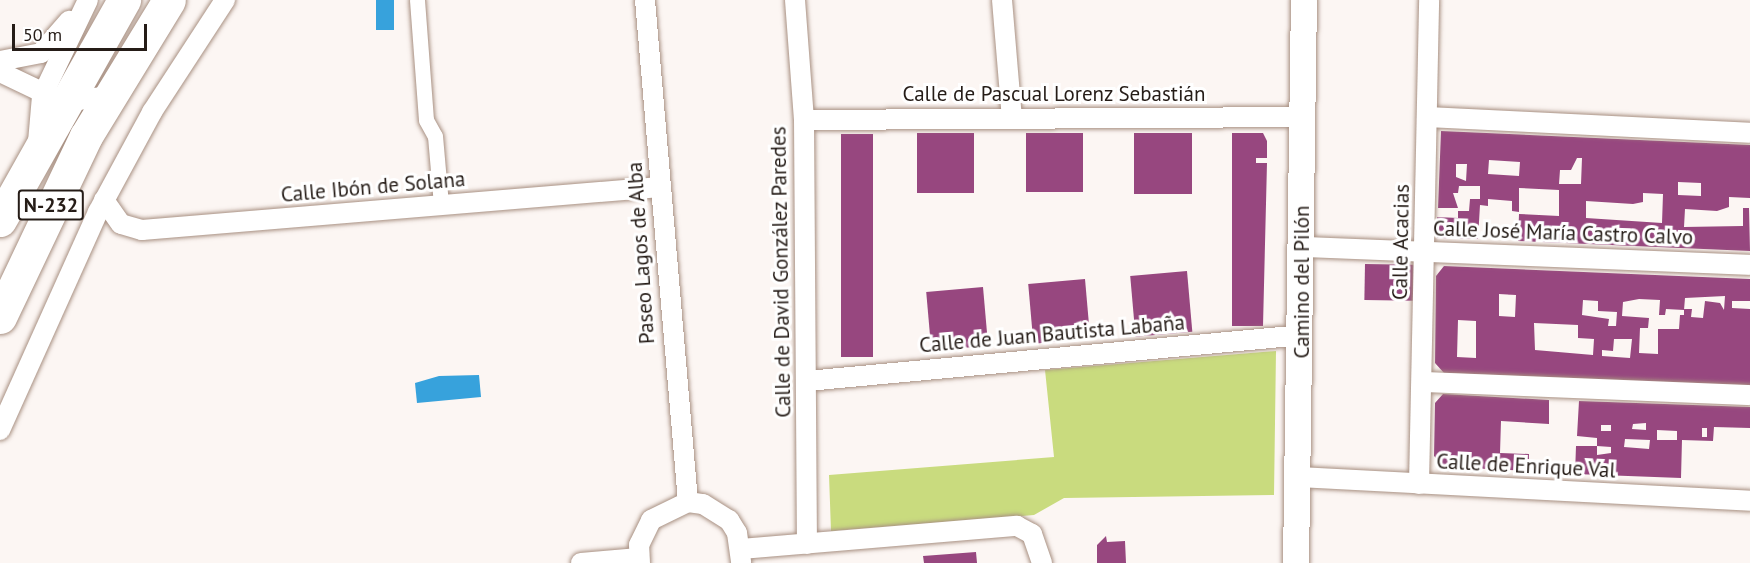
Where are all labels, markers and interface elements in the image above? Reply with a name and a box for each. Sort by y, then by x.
scale bar [15,12,150,50]
text: 50 m [23,23,62,46]
street label: Calle de Pascual Lorenz Sebastián [902,81,1206,107]
street label: Calle de David González Paredes [766,126,796,418]
street label: Paseo Lagos de Alba [622,161,660,345]
street label: Calle Ibón de Solana [280,166,466,208]
street label: Calle Acacias [1387,183,1415,301]
road number: N-232 [16,188,86,222]
street label: Camino del Pilón [1289,205,1315,359]
street label: Calle José María Castro Calvo [1433,216,1693,250]
street label: Calle de Juan Bautista Labaña [918,310,1186,358]
street label: Calle de Enrique Val [1435,449,1617,483]

